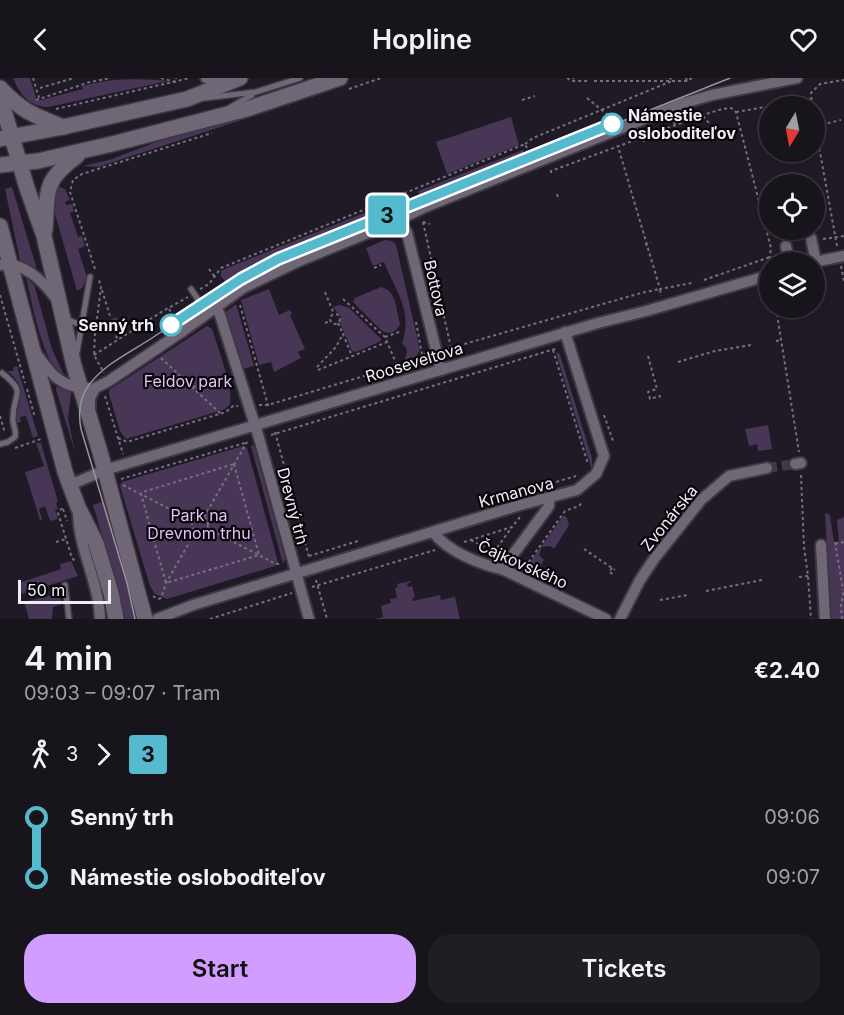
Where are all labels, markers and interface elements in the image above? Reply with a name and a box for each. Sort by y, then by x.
icon: back [24,23,57,56]
text: Hopline [372,23,472,56]
icon: heart [787,23,820,56]
north arrow [759,96,825,162]
map controls [759,96,825,318]
place label: Námestie osloboditeľov [628,105,736,143]
marker: Námestie osloboditeľov [601,113,623,135]
button: locate [759,174,825,240]
line badge: 3 [368,196,406,234]
text: 3 [380,203,394,228]
button: layers [759,252,825,318]
street label: Bottova [420,258,452,318]
marker: Senný trh [160,314,182,336]
place label: Senný trh [78,315,154,335]
street label: Rooseveltova [363,338,465,386]
park label: Feldov park [144,371,233,391]
street label: Drevný trh [273,465,313,547]
street label: Krmanova [476,472,556,512]
street label: Zvonárska [636,481,702,555]
park label: Park na Drevnom trhu [147,505,251,543]
street label: Čajkovského [475,535,571,593]
scale bar [18,577,111,604]
text: 50 m [27,580,65,600]
text: 4 min [24,638,113,678]
text: €2.40 [754,657,820,683]
text: 09:03 – 09:07 · Tram [24,681,220,705]
icon: walk [24,738,57,771]
icon: forward [87,738,120,771]
text: 3 [66,742,78,766]
text: 3 [141,742,155,767]
text: Senný trh [70,804,174,830]
text: 09:06 [764,805,820,829]
text: Námestie osloboditeľov [70,864,326,890]
text: 09:07 [766,865,820,889]
button: Start [24,934,416,1003]
button: Tickets [428,934,820,1003]

